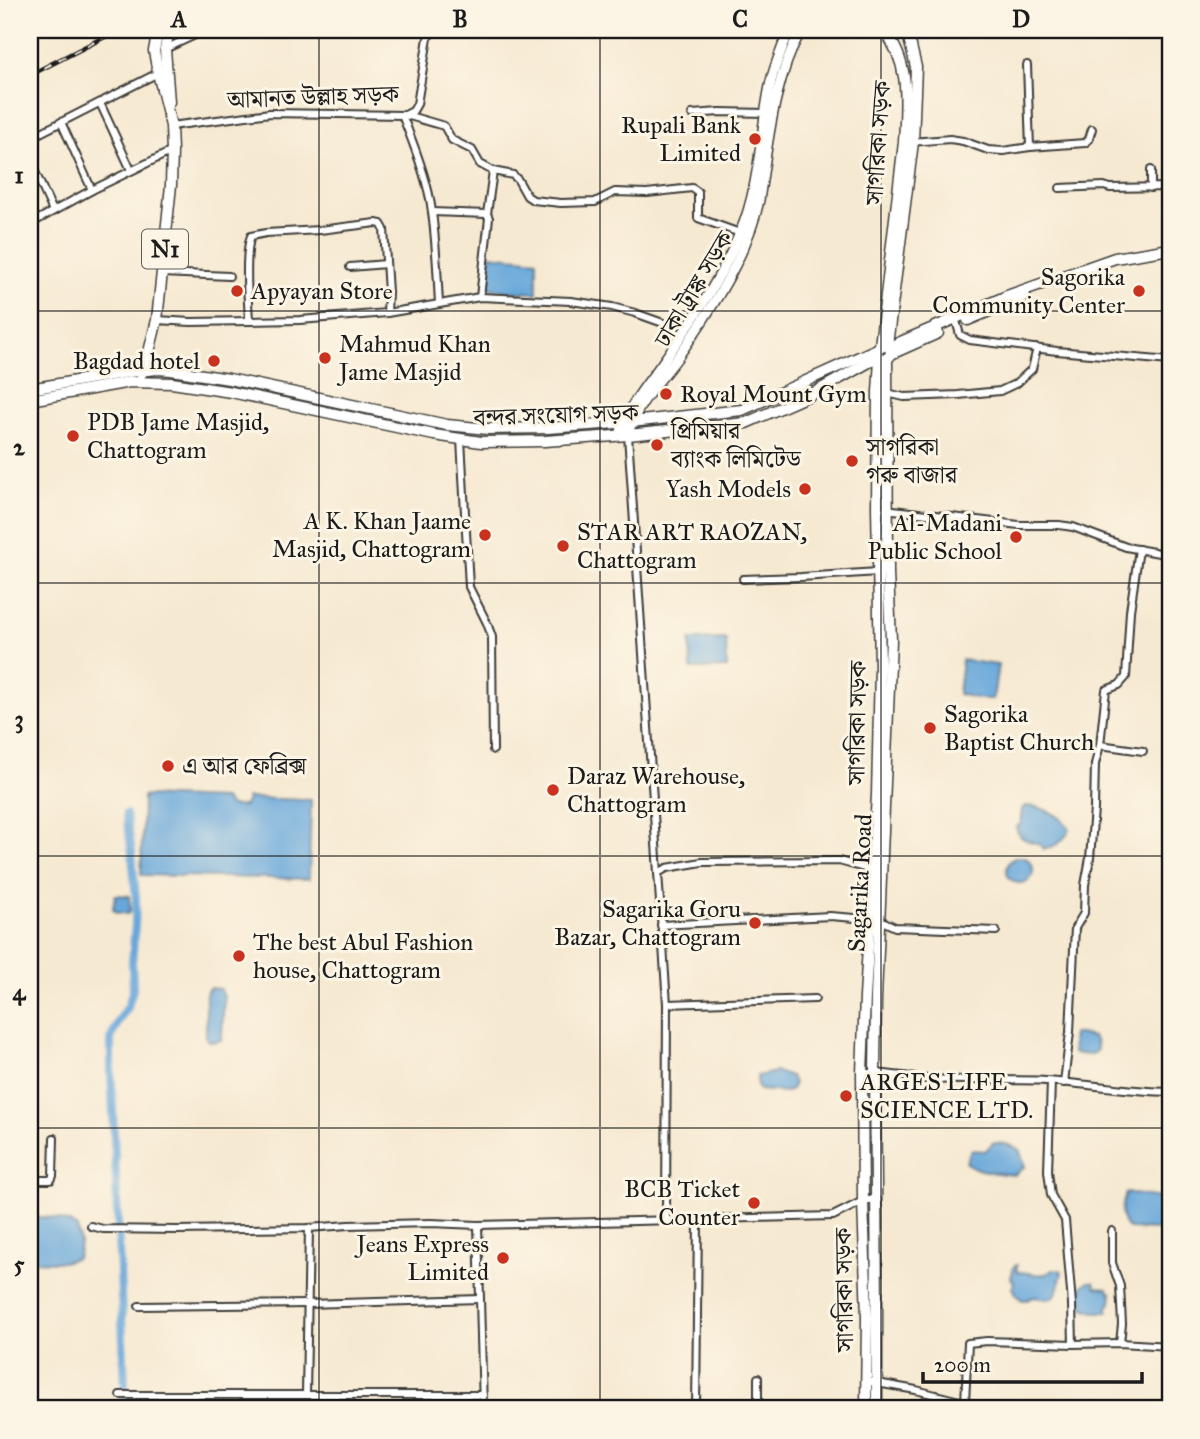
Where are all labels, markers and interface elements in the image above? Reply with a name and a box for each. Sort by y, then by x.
text: A [169,5,187,33]
text: B [452,5,468,33]
text: C [732,5,748,33]
text: D [1012,5,1030,33]
street label: আমানত উল্লাহ সড়ক [226,79,400,115]
street label: সাগরিকা সড়ক [859,79,897,207]
place label: Rupali Bank Limited [621,110,742,168]
marker: Rupali Bank Limited [747,131,763,147]
text: 1 [14,161,24,189]
street label: ঢাকা ট্রাঙ্ক সড়ক [647,225,741,353]
road number: N1 [142,230,188,268]
place label: Sagorika Community Center [932,262,1126,320]
place label: Apyayan Store [250,276,393,306]
marker: Apyayan Store [229,283,245,299]
marker: Sagorika Community Center [1131,283,1147,299]
place label: Mahmud Khan Jame Masjid [336,329,491,387]
place label: Bagdad hotel [73,346,201,376]
marker: Mahmud Khan Jame Masjid [317,350,333,366]
marker: Bagdad hotel [206,353,222,369]
place label: Royal Mount Gym [680,379,867,409]
marker: Royal Mount Gym [658,386,674,402]
street label: বন্দর সংযোগ সড়ক [472,397,640,433]
place label: PDB Jame Masjid, Chattogram [87,407,269,465]
place label: প্রিমিয়ার ব্যাংক লিমিটেড [670,416,802,474]
marker: PDB Jame Masjid, Chattogram [65,428,81,444]
place label: সাগরিকা গরু বাজার [865,432,958,490]
text: 2 [13,433,25,461]
marker: প্রিমিয়ার ব্যাংক লিমিটেড [649,437,665,453]
marker: সাগরিকা গরু বাজার [844,453,860,469]
place label: Yash Models [666,474,791,504]
marker: Yash Models [797,481,813,497]
place label: A K. Khan Jaame Masjid, Chattogram [272,506,471,564]
place label: Al-Madani Public School [868,508,1002,566]
place label: STAR ART RAOZAN, Chattogram [577,517,807,575]
marker: A K. Khan Jaame Masjid, Chattogram [477,527,493,543]
marker: Al-Madani Public School [1008,529,1024,545]
marker: STAR ART RAOZAN, Chattogram [555,538,571,554]
street label: সাগরিকা সড়ক [841,659,873,786]
place label: Sagorika Baptist Church [944,699,1094,757]
text: 3 [14,705,24,734]
marker: Sagorika Baptist Church [922,720,938,736]
place label: এ আর ফেব্রিক্স [182,751,308,781]
marker: এ আর ফেব্রিক্স [160,758,176,774]
place label: Daraz Warehouse, Chattogram [567,761,745,819]
marker: Daraz Warehouse, Chattogram [545,782,561,798]
street label: Sagarika Road [841,813,879,953]
place label: Sagarika Goru Bazar, Chattogram [554,894,741,952]
marker: Sagarika Goru Bazar, Chattogram [747,915,763,931]
place label: The best Abul Fashion house, Chattogram [253,927,473,985]
marker: The best Abul Fashion house, Chattogram [231,948,247,964]
text: 4 [13,978,27,1006]
place label: ARGES LIFE SCIENCE LTD. [859,1067,1033,1125]
marker: ARGES LIFE SCIENCE LTD. [838,1088,854,1104]
place label: BCB Ticket Counter [624,1174,741,1232]
marker: BCB Ticket Counter [746,1195,762,1211]
street label: সাগরিকা সড়ক [828,1226,860,1353]
place label: Jeans Express Limited [354,1229,489,1287]
text: 5 [14,1250,25,1278]
marker: Jeans Express Limited [495,1250,511,1266]
scale bar [923,1341,1142,1385]
text: 200 m [934,1352,991,1378]

